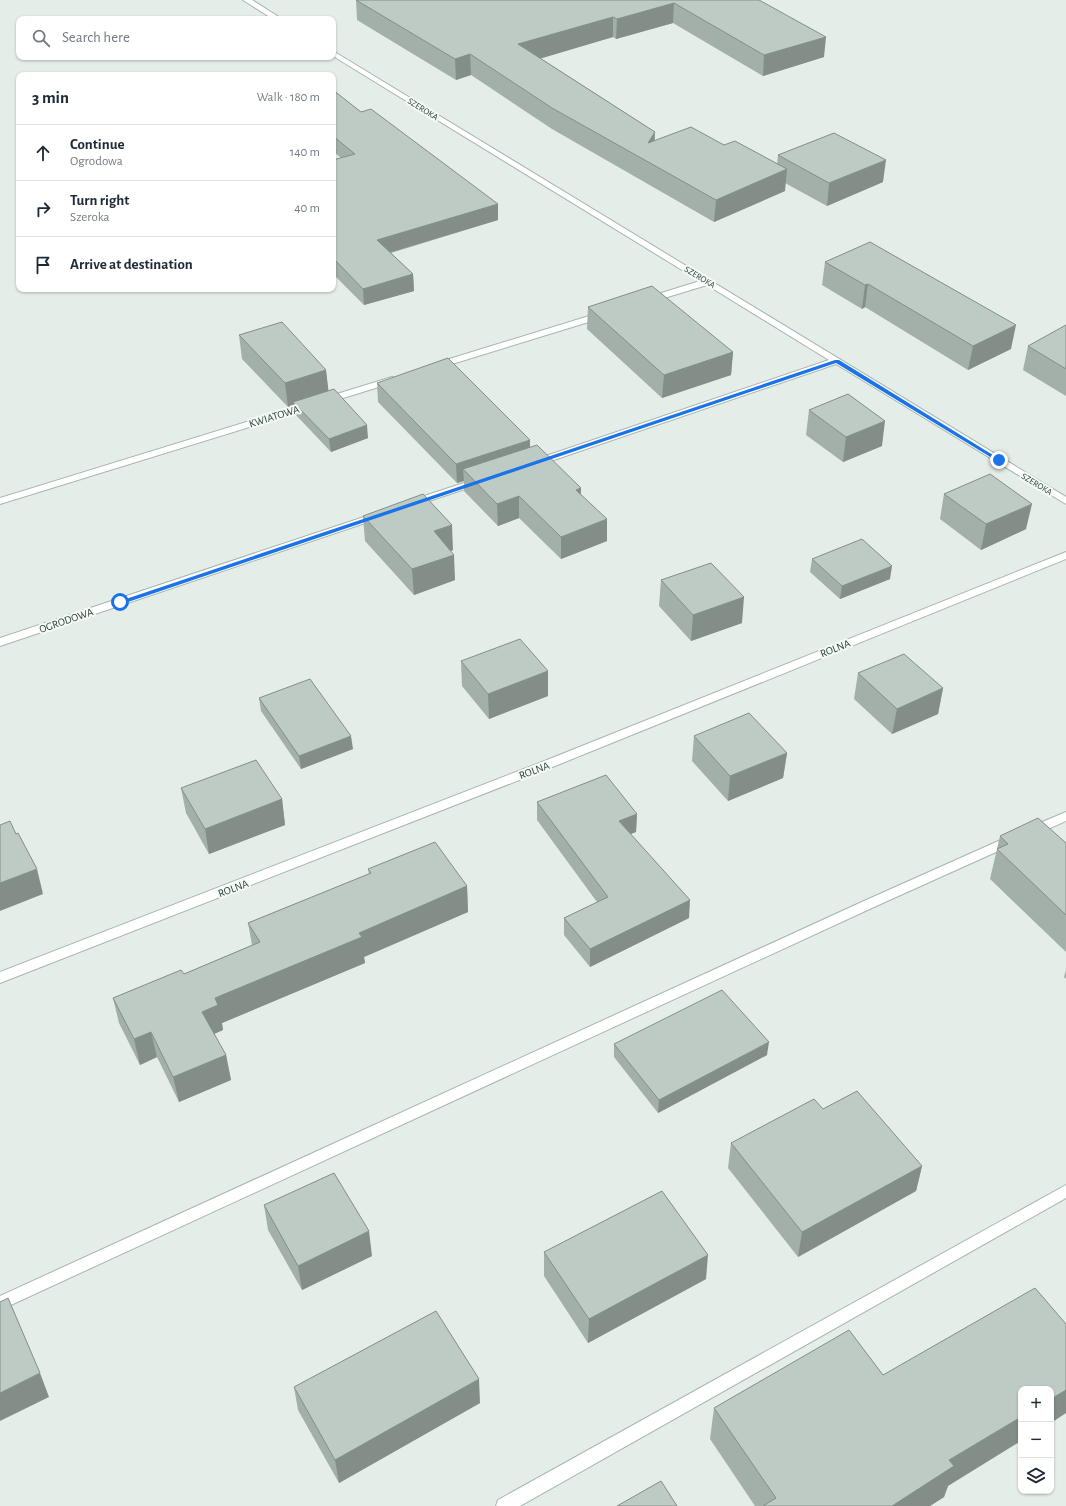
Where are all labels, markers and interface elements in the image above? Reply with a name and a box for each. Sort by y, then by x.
search box [16,16,336,60]
icon: search [30,27,52,49]
text: Search here [62,30,130,45]
text: 3 min [32,89,69,106]
text: Walk · 180 m [257,91,320,104]
street label: SZEROKA [406,97,440,122]
text: Continue [70,137,125,152]
icon: ahead [32,142,54,164]
text: 140 m [290,146,320,159]
text: Ogrodowa [70,155,123,168]
text: Turn right [70,193,129,208]
icon: right [32,198,54,220]
text: 40 m [294,202,320,215]
text: Szeroka [70,211,110,224]
icon: arrive [32,254,54,276]
text: Arrive at destination [70,257,193,272]
street label: SZEROKA [683,265,717,290]
street label: KWIATOWA [248,403,301,429]
route end [990,451,1008,469]
street label: SZEROKA [1020,472,1054,497]
route start [111,593,129,611]
street label: OGRODOWA [38,606,95,635]
street label: ROLNA [819,637,852,659]
street label: ROLNA [518,759,551,781]
street label: ROLNA [217,877,250,899]
map controls [1018,1386,1054,1494]
button: + [1018,1386,1054,1422]
button: − [1018,1422,1054,1458]
button: layers [1018,1458,1054,1494]

